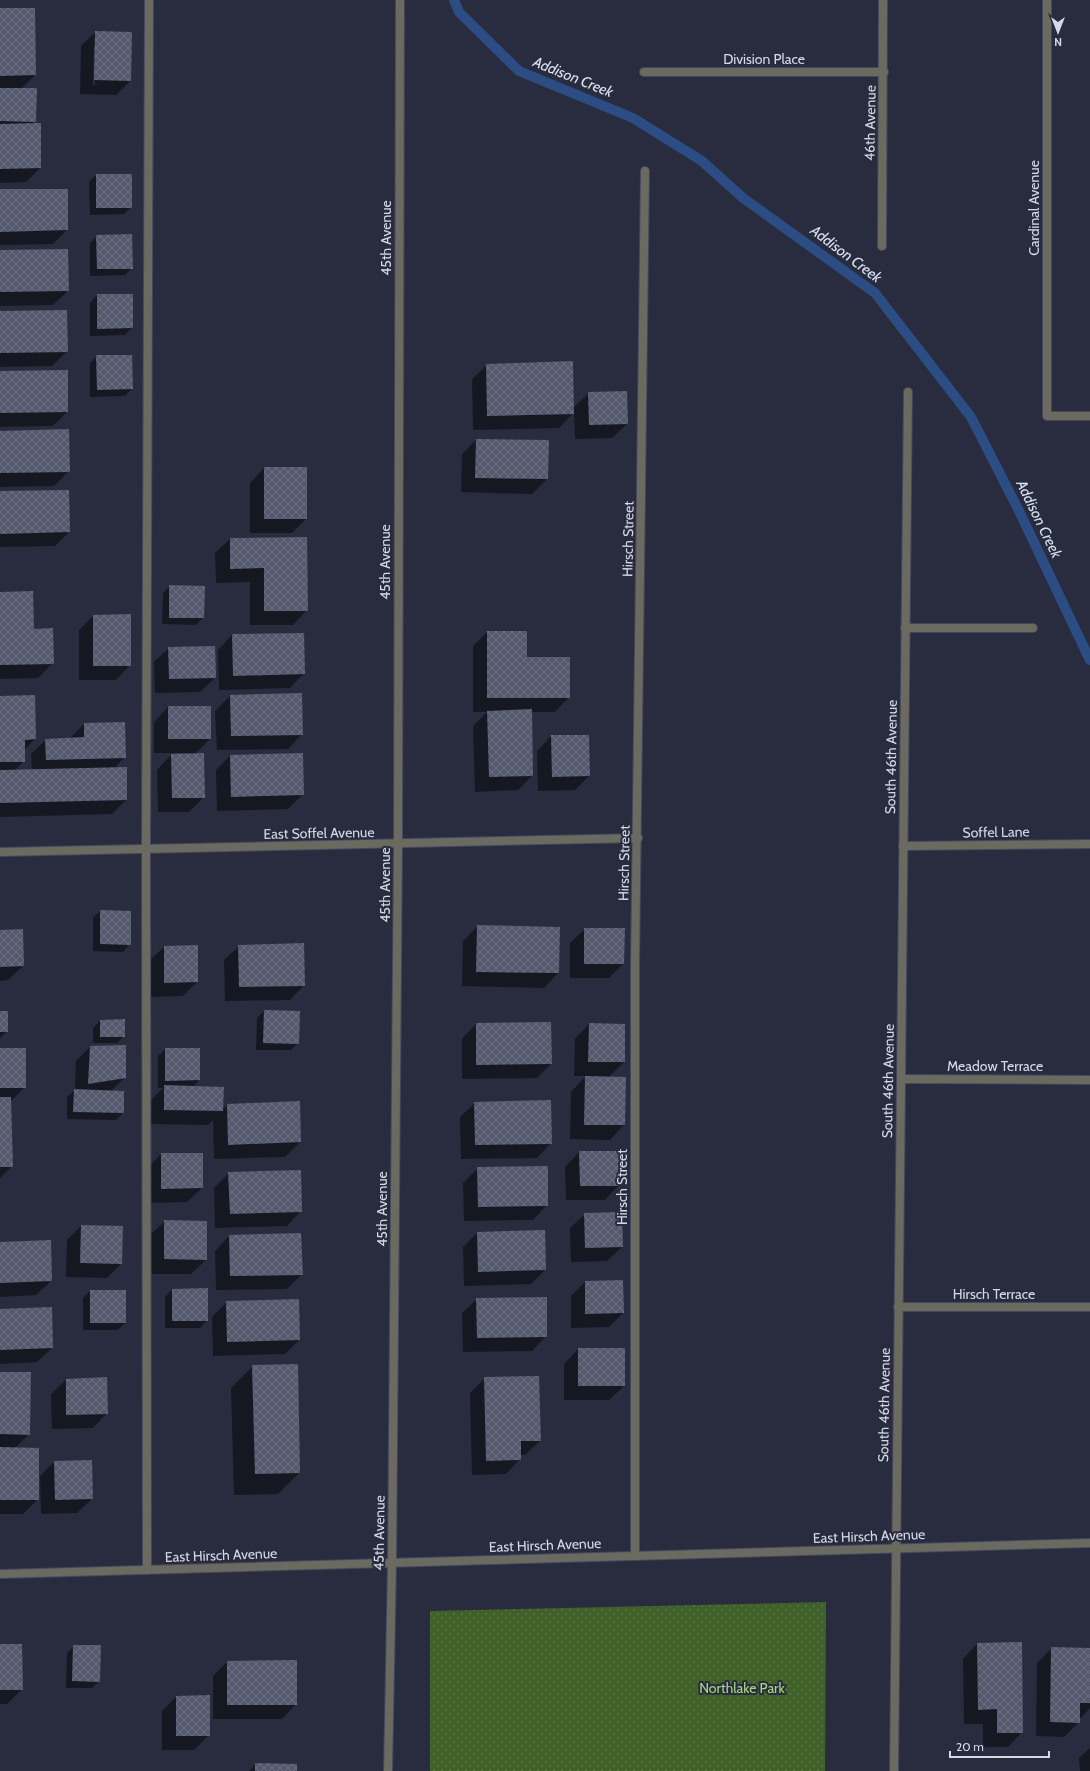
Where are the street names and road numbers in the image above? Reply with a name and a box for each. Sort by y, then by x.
street label: Division Place [723,50,805,68]
street label: 46th Avenue [860,85,880,161]
street label: Cardinal Avenue [1025,160,1043,256]
street label: 45th Avenue [377,200,395,276]
street label: Hirsch Street [618,501,638,577]
street label: 45th Avenue [376,524,394,600]
street label: South 46th Avenue [881,700,901,814]
street label: Soffel Lane [962,822,1030,842]
street label: East Soffel Avenue [263,823,375,843]
street label: Hirsch Street [614,825,634,901]
street label: 45th Avenue [376,847,394,923]
street label: South 46th Avenue [878,1024,898,1138]
street label: Meadow Terrace [947,1057,1043,1075]
street label: Hirsch Street [613,1149,631,1225]
street label: 45th Avenue [373,1171,391,1247]
street label: Hirsch Terrace [953,1285,1035,1303]
street label: South 46th Avenue [874,1348,894,1462]
street label: 45th Avenue [369,1495,389,1571]
street label: East Hirsch Avenue [812,1525,926,1547]
street label: East Hirsch Avenue [488,1534,602,1556]
street label: East Hirsch Avenue [164,1544,278,1566]

